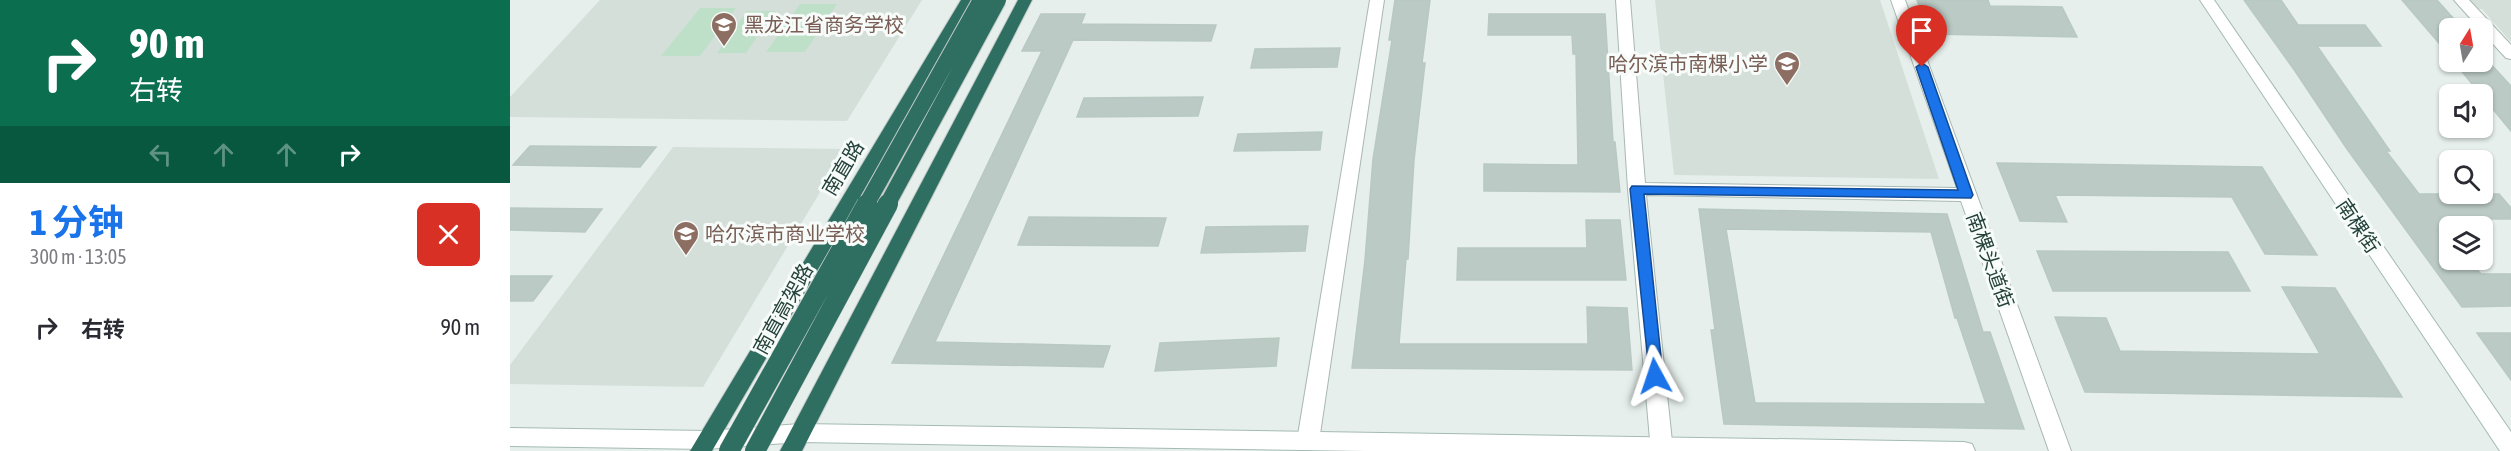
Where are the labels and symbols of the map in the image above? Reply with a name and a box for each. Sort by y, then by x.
pin [1896,5,1947,67]
school or university icon: 黑龙江省商务学校 [709,10,739,48]
place label: 黑龙江省商务学校 [744,13,904,36]
north arrow [2439,18,2493,72]
school or university icon: 哈尔滨市南棵小学 [1772,49,1802,87]
place label: 哈尔滨市南棵小学 [1608,52,1768,75]
street label: 南直路 [817,136,868,199]
street label: 南棵街 [2332,194,2385,257]
street label: 南棵头道街 [1963,209,2018,311]
school or university icon: 哈尔滨市商业学校 [671,219,701,257]
place label: 哈尔滨市商业学校 [705,222,865,245]
street label: 南直高架路 [748,259,817,358]
position arrow [1623,344,1687,408]

